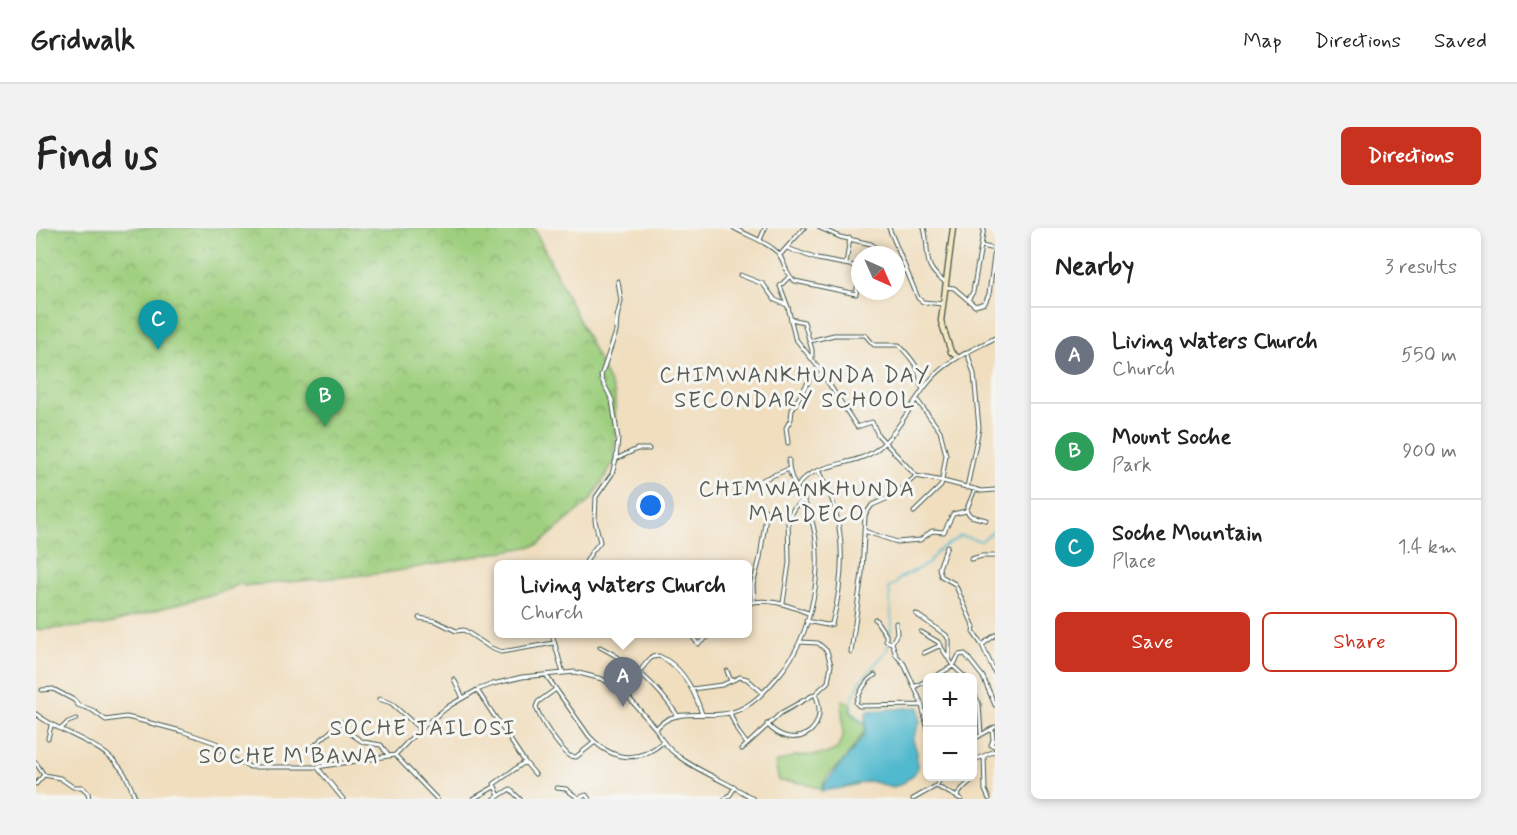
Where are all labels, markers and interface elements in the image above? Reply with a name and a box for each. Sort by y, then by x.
text: Gridwalk [30,23,135,60]
text: Map [1243,27,1282,55]
text: Directions [1315,27,1401,55]
text: Saved [1434,27,1487,55]
button: Directions [1341,127,1481,185]
text: Find us [36,129,158,184]
north arrow [851,246,905,300]
text: Nearby [1055,250,1134,284]
text: 3 results [1385,254,1457,281]
pin: C [138,300,178,350]
text: Living Waters Church [1112,328,1318,356]
text: A [1068,342,1081,369]
text: 550 m [1401,342,1457,369]
text: Church [1112,356,1175,383]
district label: CHIMWANKHUNDA DAY SECONDARY SCHOOL [659,362,931,415]
pin: B [306,378,344,427]
text: Mount Soche [1112,424,1231,452]
text: B [1068,438,1081,465]
text: 900 m [1402,438,1457,465]
text: Park [1112,452,1152,479]
district label: CHIMWANKHUNDA MALDECO [698,476,916,529]
your location [636,491,665,520]
text: Soche Mountain [1112,520,1262,548]
text: C [1067,534,1082,561]
text: 1.4 km [1398,534,1457,561]
text: Place [1112,548,1156,575]
popup [494,560,752,638]
text: Living Waters Church [520,572,726,600]
text: Church [520,600,583,627]
button: Save [1055,612,1250,672]
button: Share [1262,612,1457,672]
pin: A [604,658,642,707]
map controls [923,673,977,781]
button: + [923,673,977,727]
district label: SOCHE JAILOSI [330,715,516,743]
button: − [923,727,977,781]
district label: SOCHE M'BAWA [199,743,379,771]

